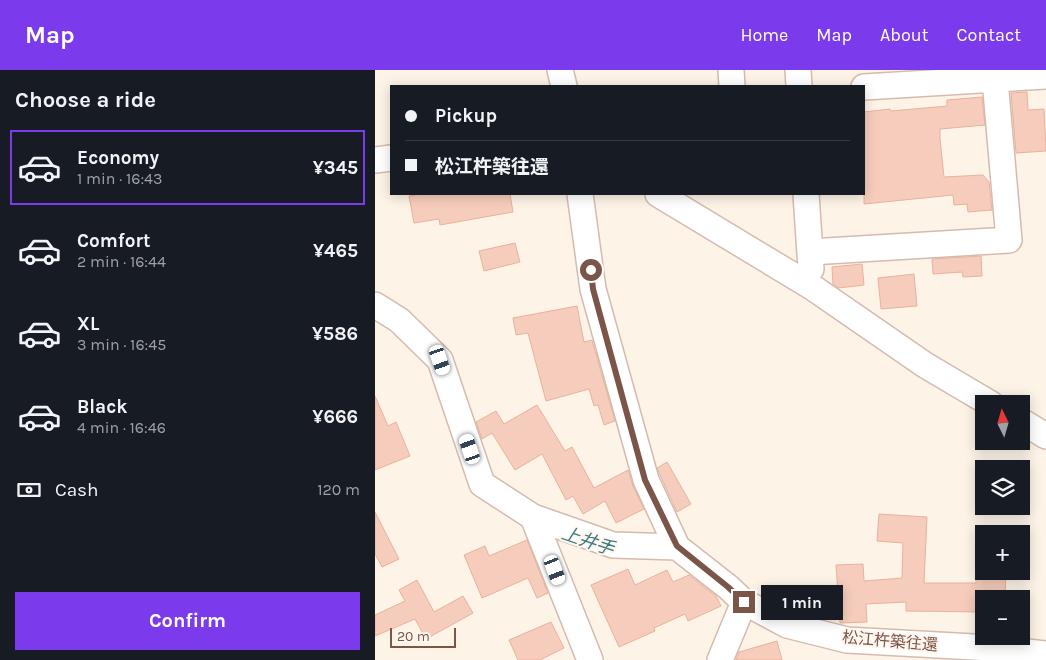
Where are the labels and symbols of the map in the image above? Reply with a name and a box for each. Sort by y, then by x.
route start [580,259,602,281]
car [428,343,451,377]
north arrow [975,395,1030,450]
car [458,432,481,466]
water label: 上井手 [559,522,618,561]
car [542,553,567,587]
callout: 1 min [761,584,844,620]
route end [733,591,755,613]
scale bar [390,625,456,648]
street label: 松江杵築往還 [841,627,939,655]

